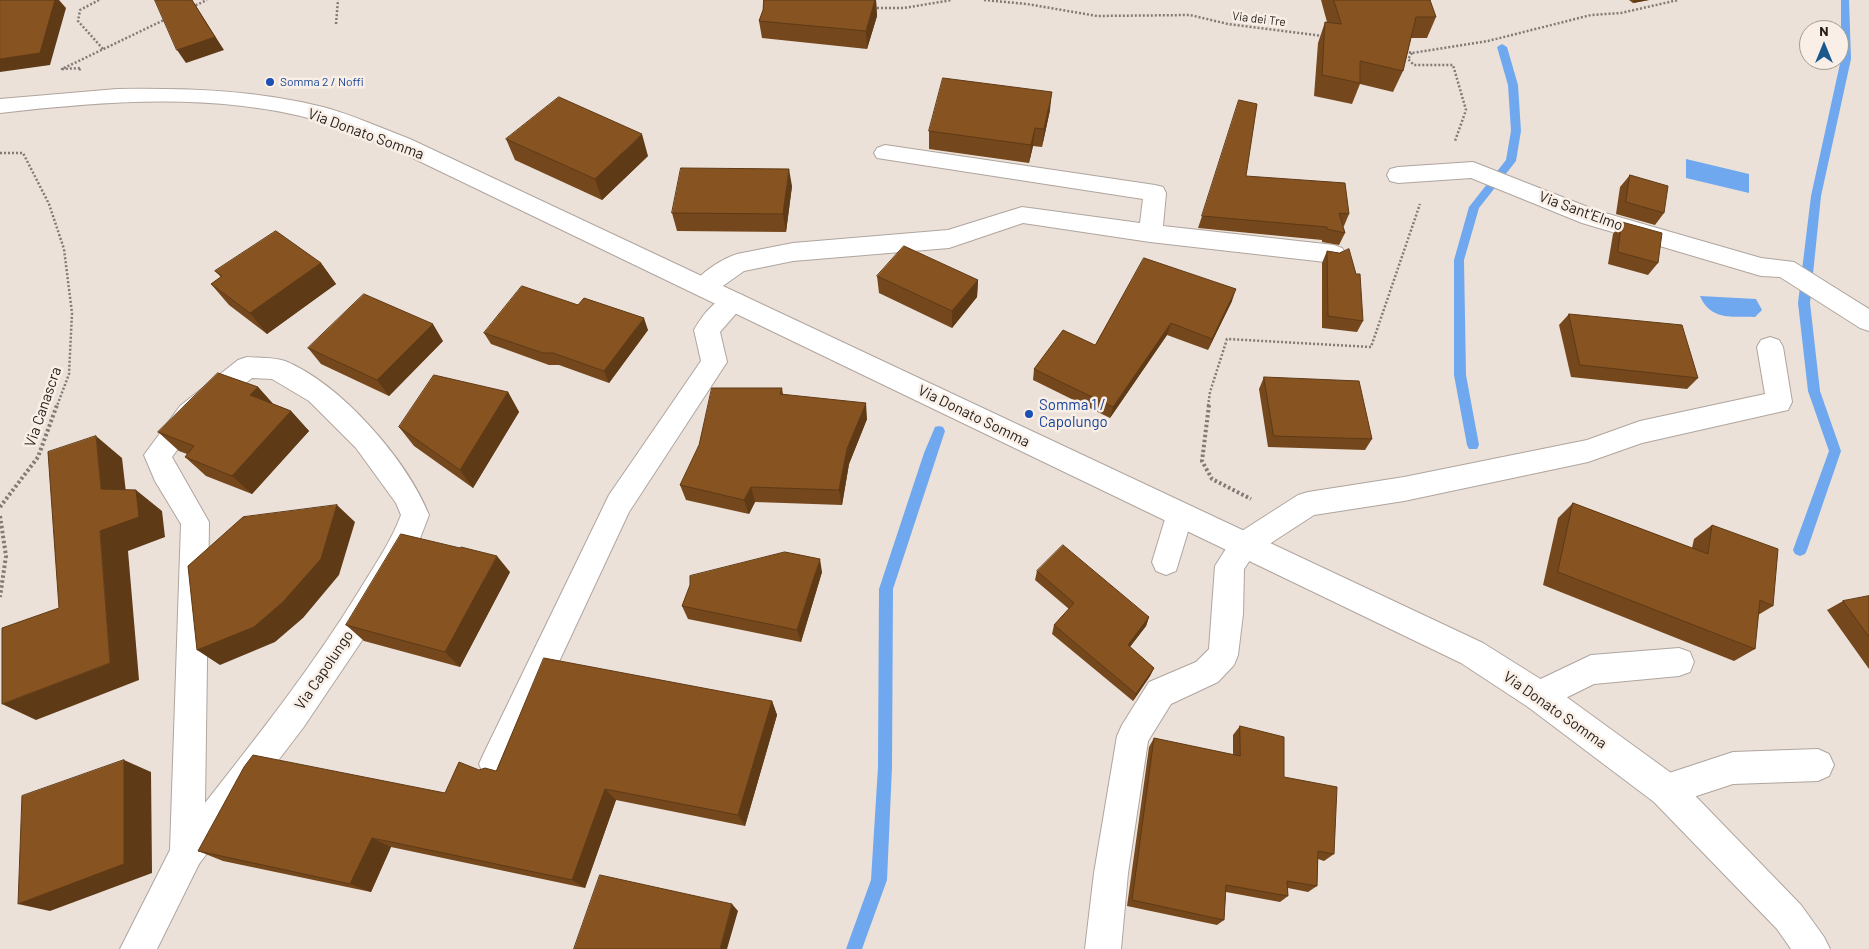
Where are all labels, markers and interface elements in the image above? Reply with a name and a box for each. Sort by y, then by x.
street label: Via dei Tre [1231,9,1287,29]
north arrow [1799,20,1849,70]
text: N [1819,22,1829,39]
place label: Somma 2 / Noffi [280,75,364,89]
marker: Somma 2 / Noffi [264,76,276,88]
street label: Via Donato Somma [305,105,427,163]
street label: Via Sant'Elmo [1536,187,1626,235]
street label: Via Canascra [21,364,65,450]
street label: Via Donato Somma [915,381,1033,451]
place label: Somma 1 / Capolungo [1039,396,1108,431]
marker: Somma 1 / Capolungo [1023,408,1035,420]
street label: Via Capolungo [291,627,357,713]
street label: Via Donato Somma [1500,668,1610,752]

